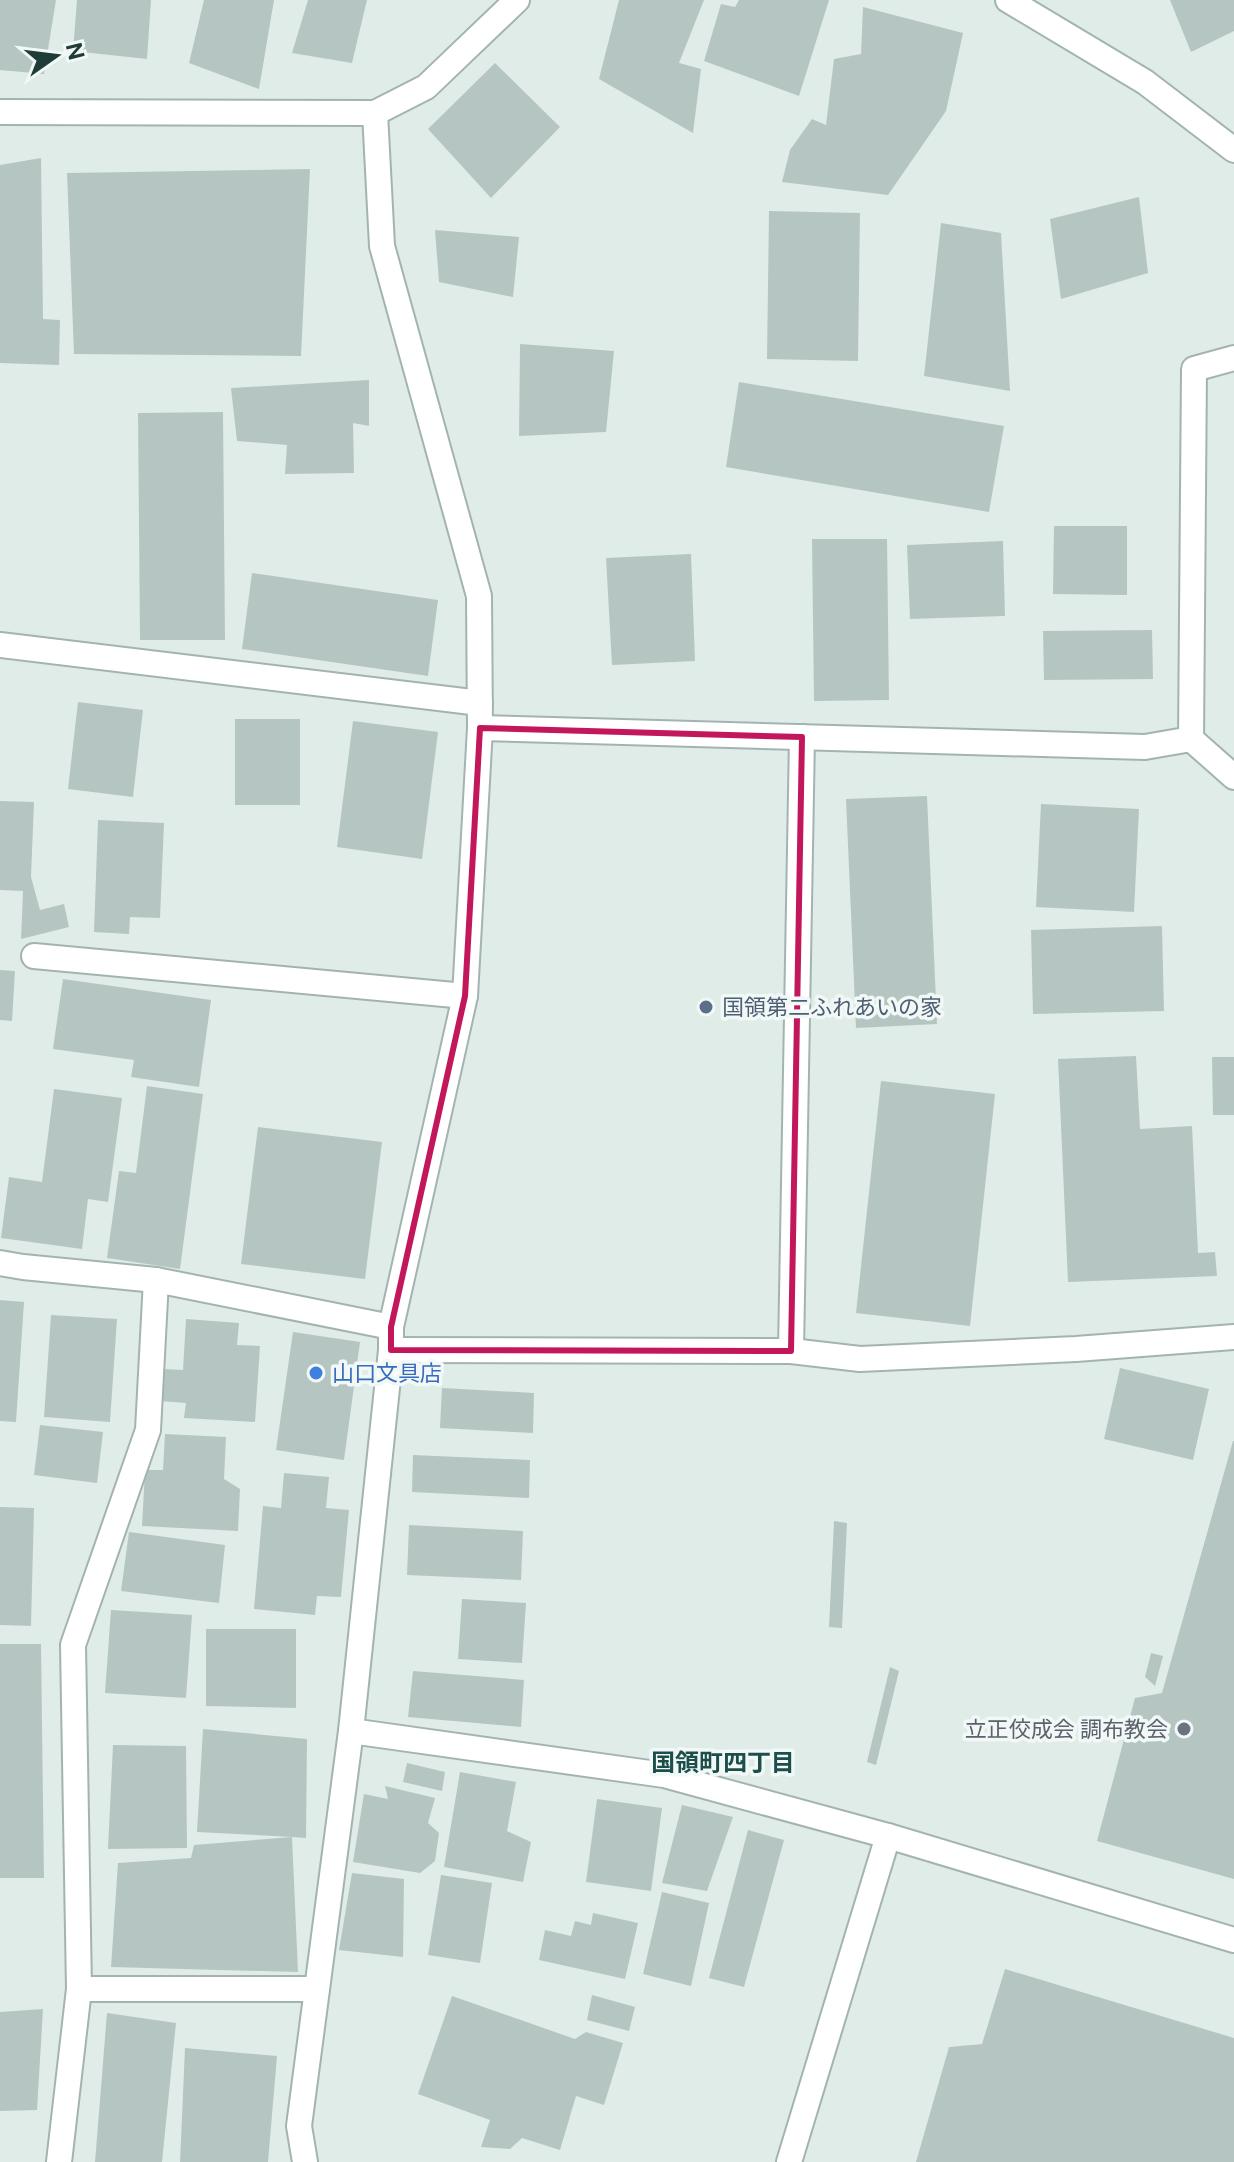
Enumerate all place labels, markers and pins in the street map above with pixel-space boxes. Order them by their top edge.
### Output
place label: 国領第二ふれあいの家 [722,994,942,1020]
marker: 国領第二ふれあいの家 [697,998,715,1016]
place label: 山口文具店 [332,1360,442,1386]
marker: 山口文具店 [307,1364,325,1382]
place label: 立正佼成会 調布教会 [965,1716,1168,1742]
marker: 立正佼成会 調布教会 [1175,1720,1193,1738]

